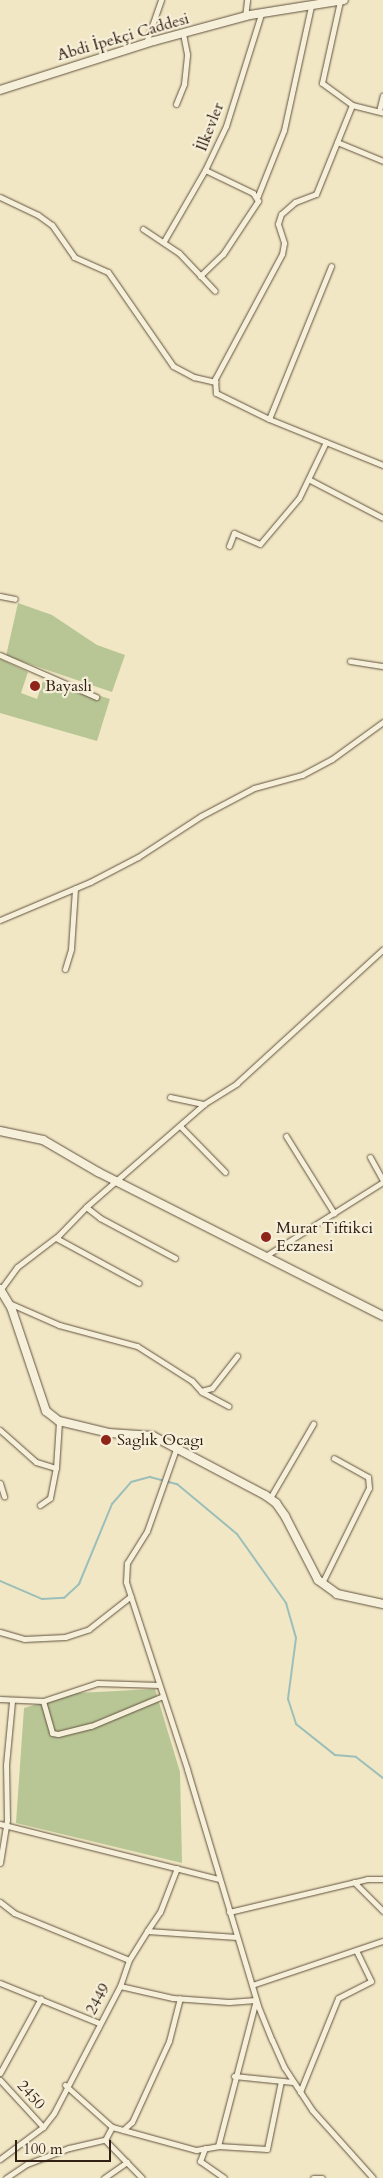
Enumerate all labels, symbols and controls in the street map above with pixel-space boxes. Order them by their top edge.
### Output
street label: Abdi İpekçi Caddesi [55,9,191,65]
street label: İlkevler [192,100,228,154]
place label: Bayaslı [45,676,92,696]
marker: Bayaslı [29,680,41,692]
place label: Murat Tiftikci Eczanesi [276,1218,373,1256]
marker: Murat Tiftikci Eczanesi [260,1231,272,1243]
place label: Saglık Ocagı [117,1430,204,1450]
marker: Saglık Ocagı [99,1433,113,1447]
street label: 2449 [82,1980,114,2018]
street label: 2450 [13,2076,49,2114]
scale bar [18,2130,114,2162]
text: 100 m [23,2139,63,2159]

